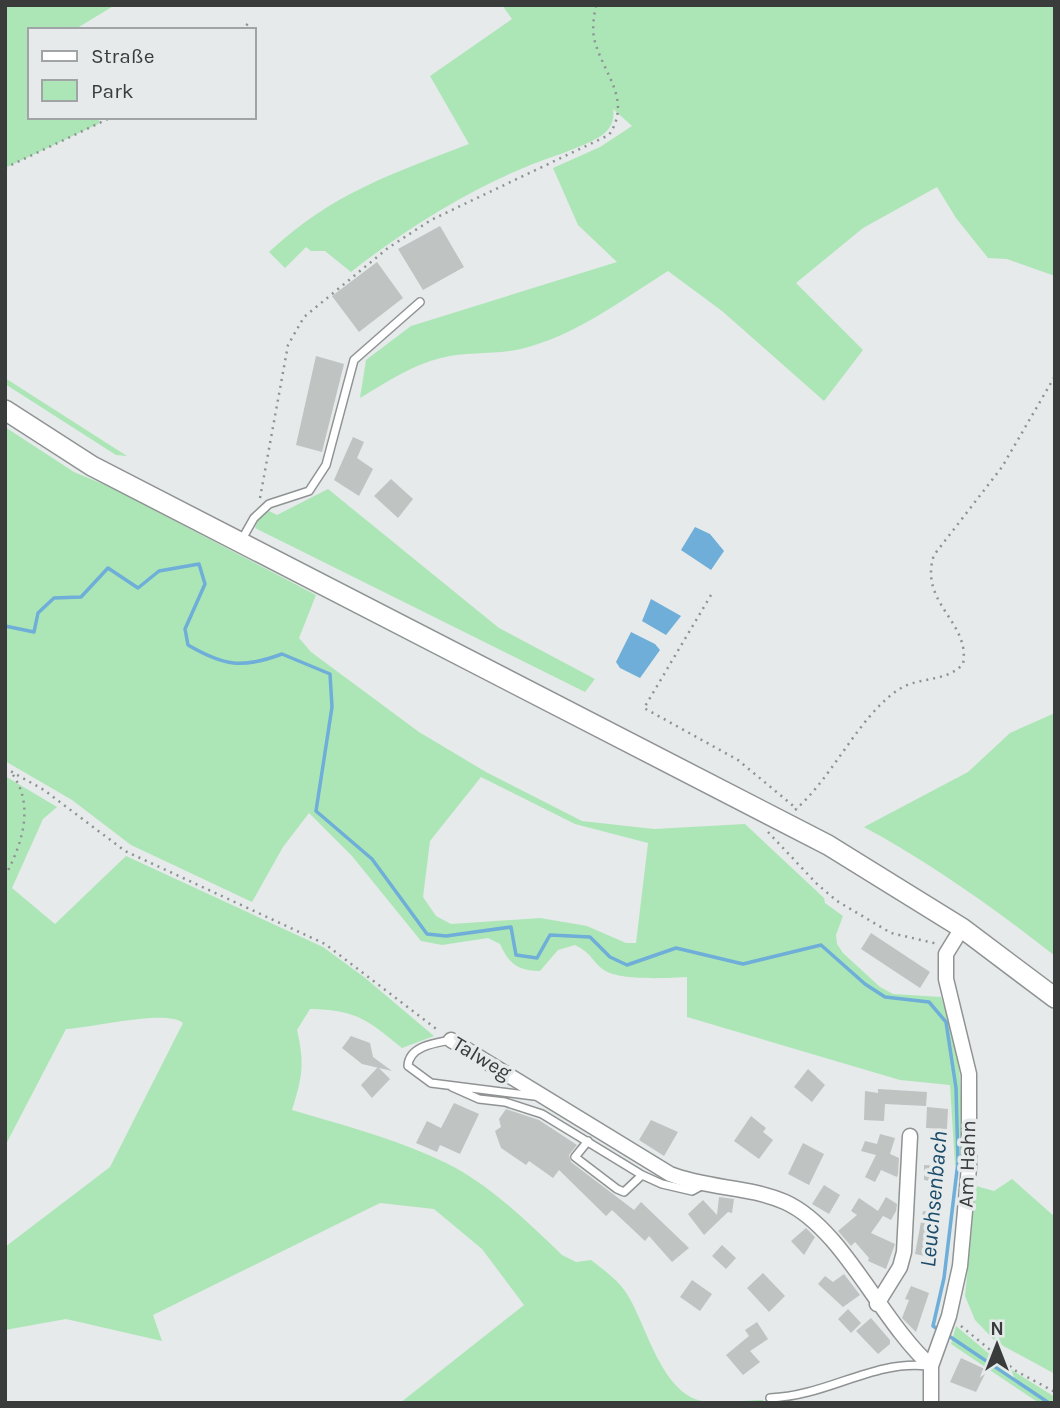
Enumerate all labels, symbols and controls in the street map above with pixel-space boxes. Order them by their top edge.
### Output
legend [28,28,256,119]
text: Straße [91,44,154,68]
text: Park [91,79,134,103]
street label: Talweg [448,1031,516,1085]
street label: Am Hahn [953,1120,981,1208]
water label: Leuchsenbach [914,1130,953,1268]
north arrow [962,1310,1032,1380]
text: N [990,1318,1004,1340]

